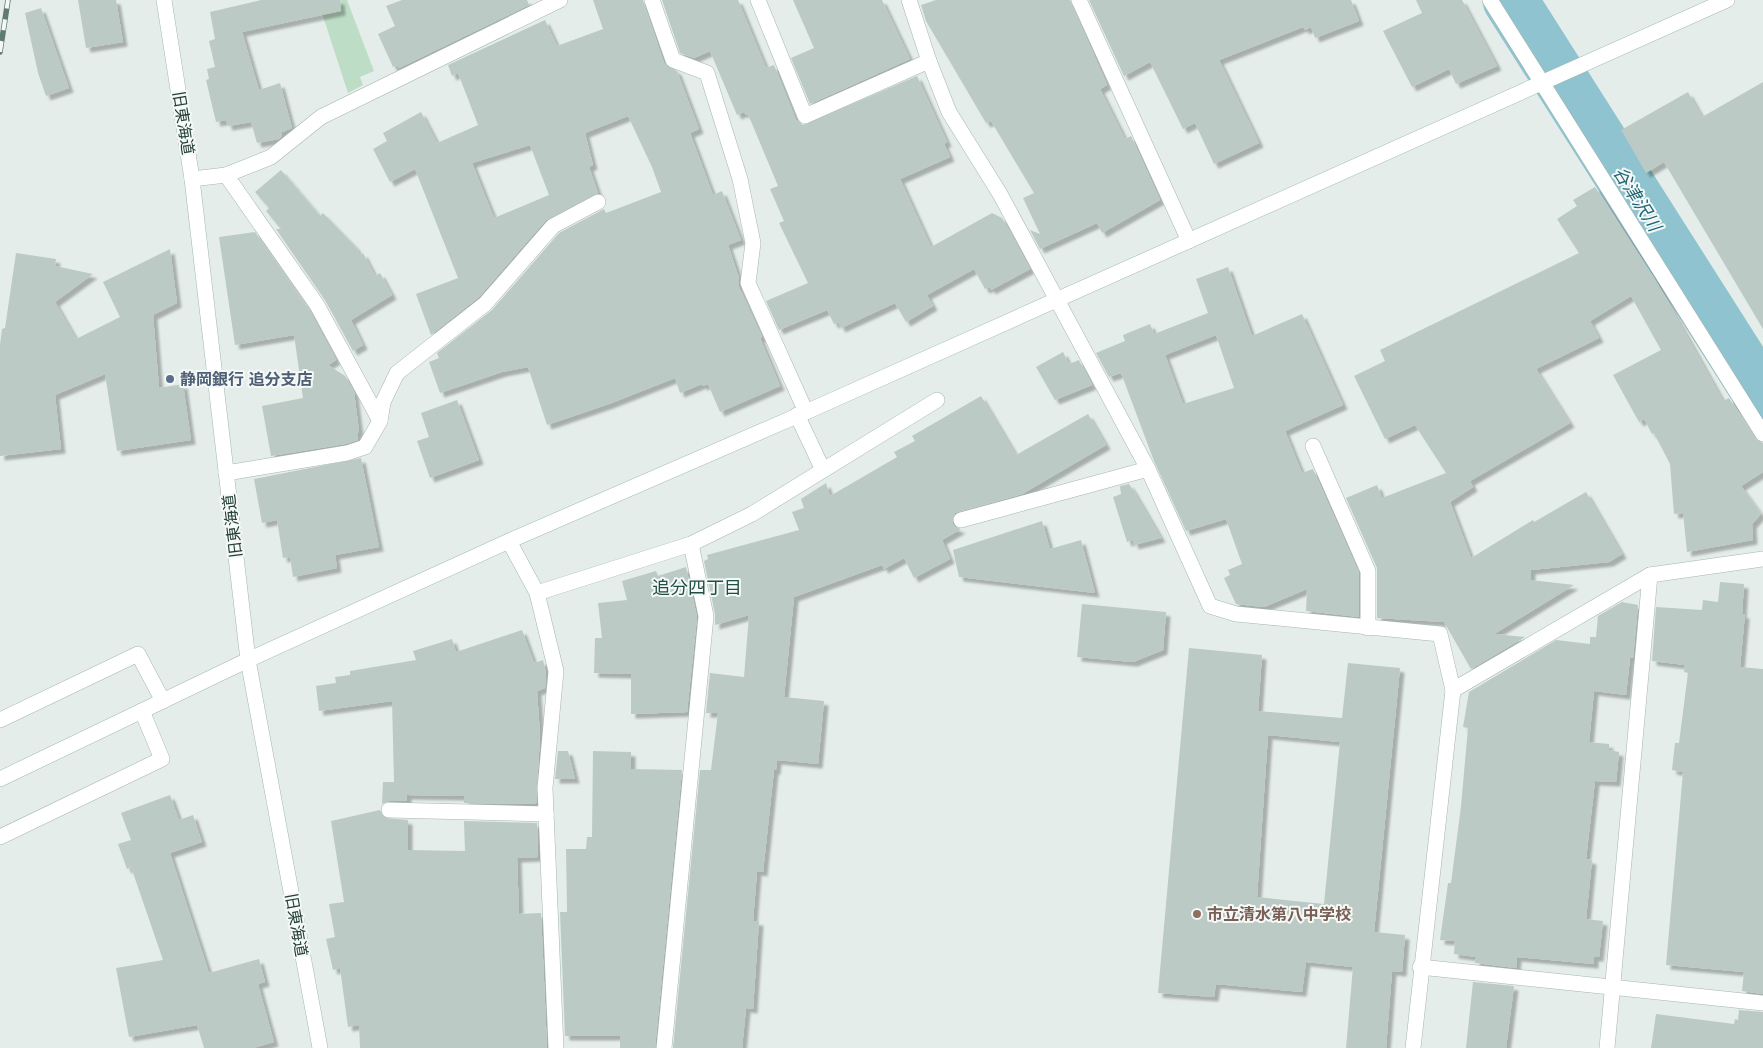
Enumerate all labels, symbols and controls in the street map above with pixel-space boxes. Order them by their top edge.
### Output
street label: 旧東海道 [169,90,198,156]
water label: 谷津沢川 [1609,163,1666,237]
place label: 静岡銀行 追分支店 [180,370,313,389]
marker: 静岡銀行 追分支店 [164,373,176,385]
street label: 旧東海道 [219,493,246,559]
district label: 追分四丁目 [652,577,742,599]
street label: 旧東海道 [282,892,311,958]
place label: 市立清水第八中学校 [1207,905,1351,924]
marker: 市立清水第八中学校 [1191,908,1203,920]

